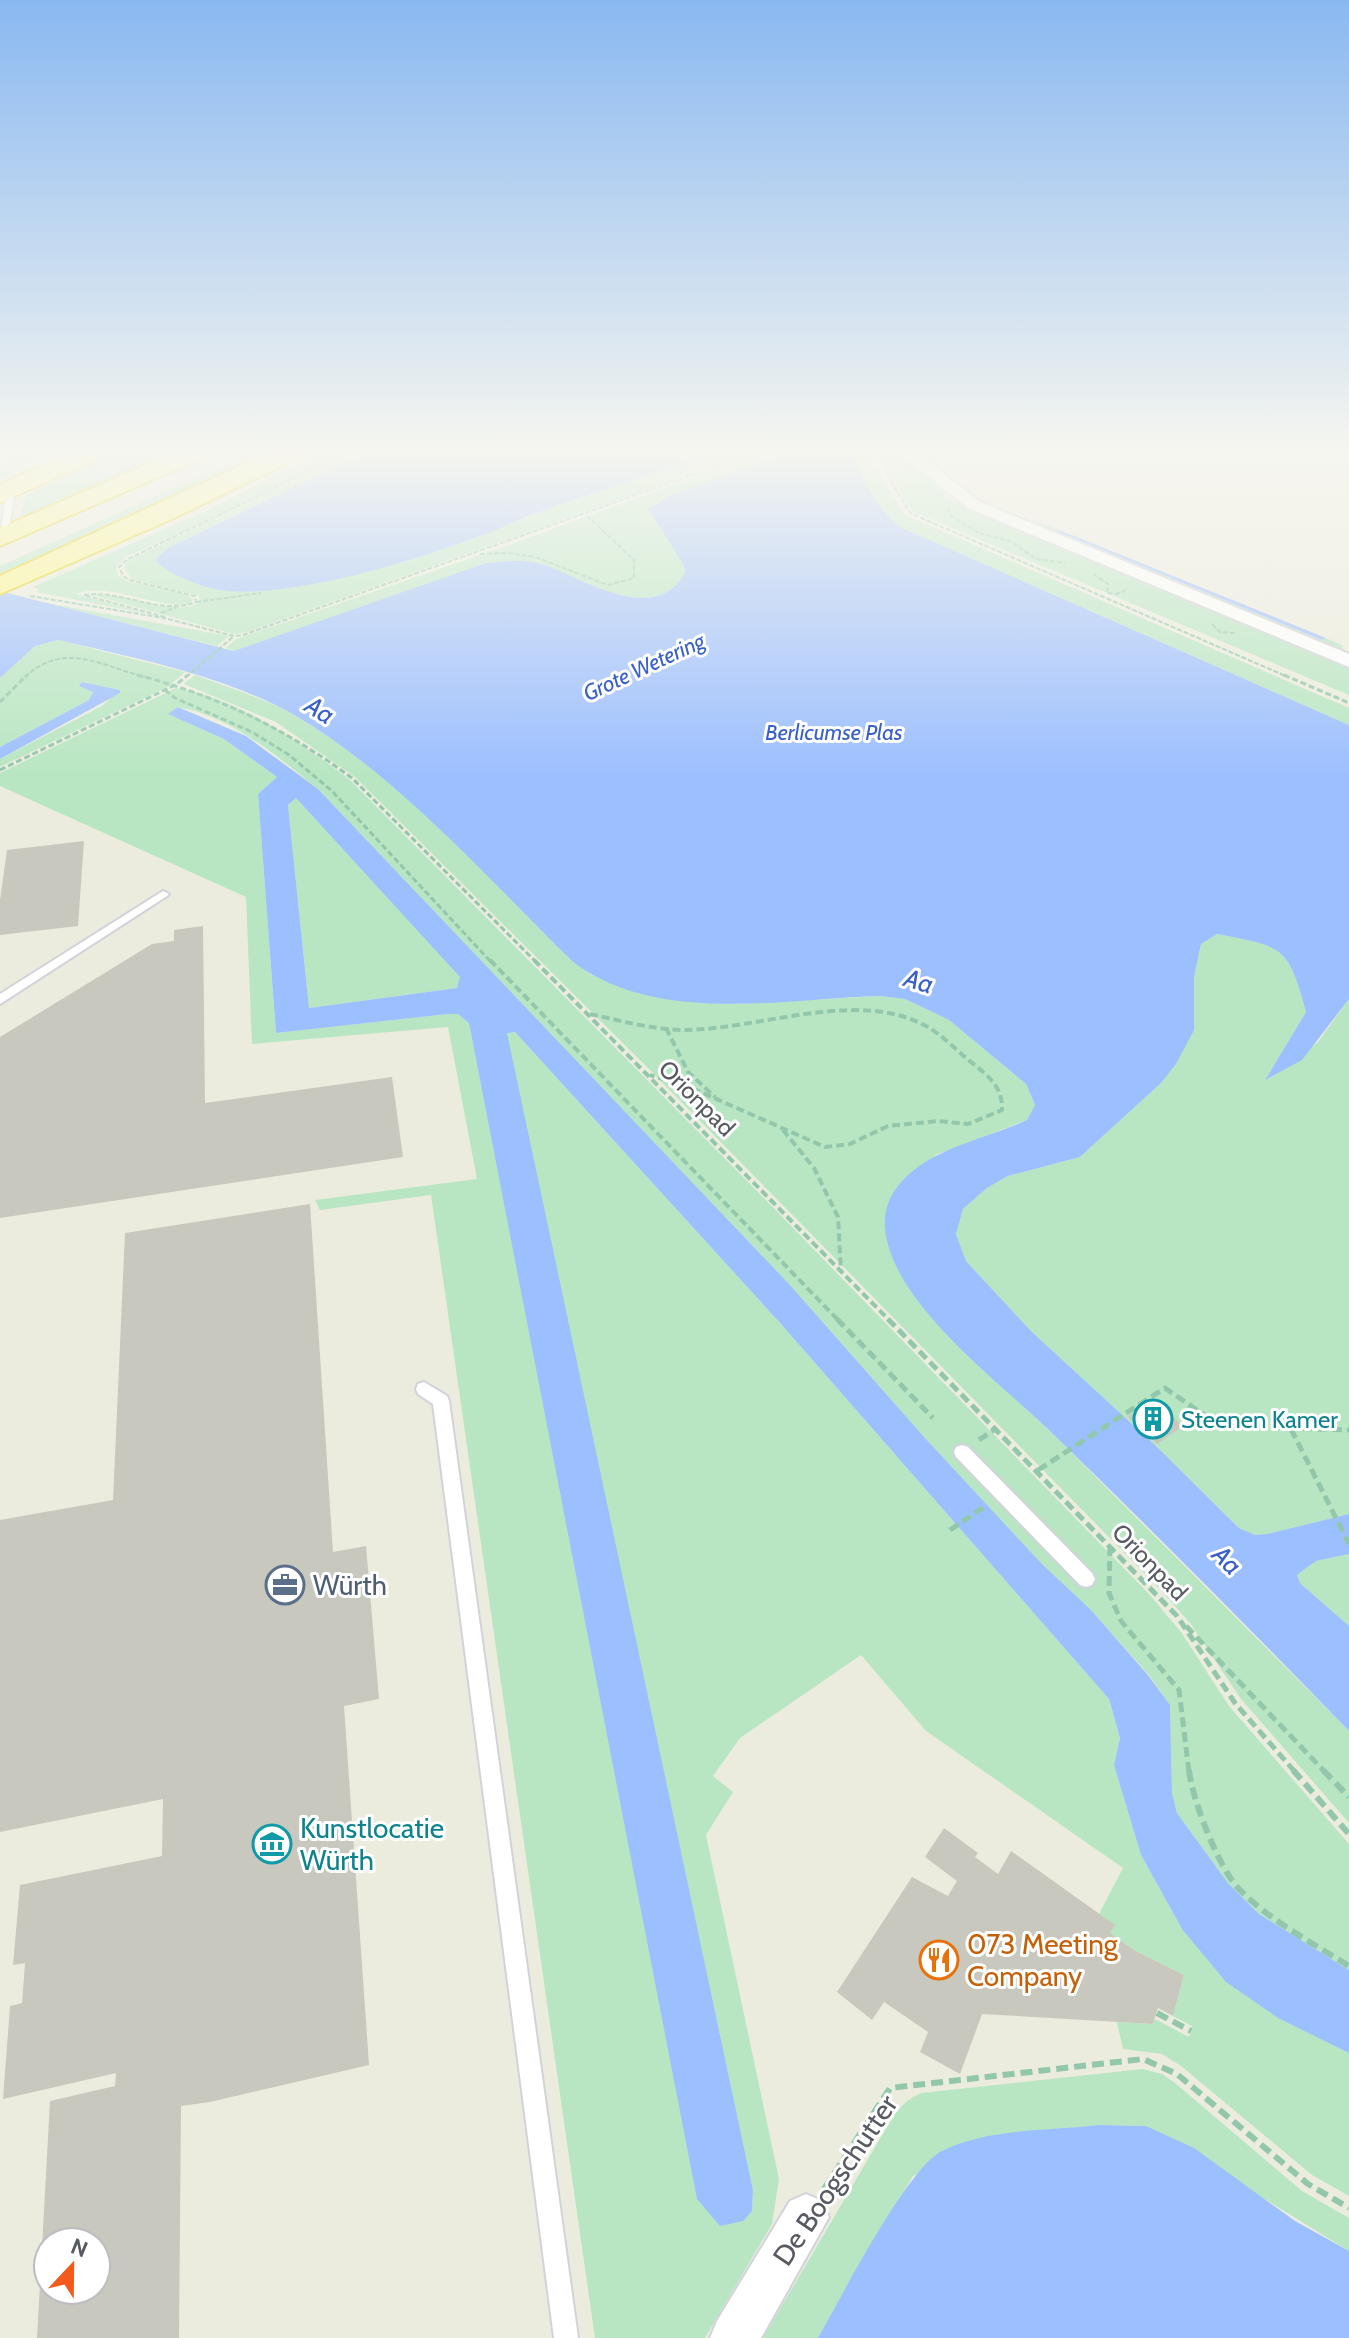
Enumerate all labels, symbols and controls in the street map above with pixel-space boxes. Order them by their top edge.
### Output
water label: Grote Wetering [579,627,710,707]
water label: Aa [298,688,341,731]
water label: Berlicumse Plas [765,719,903,746]
water label: Aa [900,961,937,1001]
street label: Orionpad [653,1054,741,1142]
building icon: Steenen Kamer [1132,1398,1174,1440]
place label: Steenen Kamer [1181,1405,1338,1434]
street label: Orionpad [1106,1517,1194,1607]
water label: Aa [1205,1538,1248,1582]
office icon: Würth [264,1564,306,1606]
place label: Würth [313,1568,387,1602]
place label: Kunstlocatie Würth [300,1811,444,1877]
museum icon: Kunstlocatie Würth [251,1823,293,1865]
place label: 073 Meeting Company [967,1927,1119,1993]
restaurant icon: 073 Meeting Company [918,1939,960,1981]
street label: De Boogschutter [765,2088,905,2272]
north arrow [32,2226,112,2306]
text: N [67,2232,92,2263]

